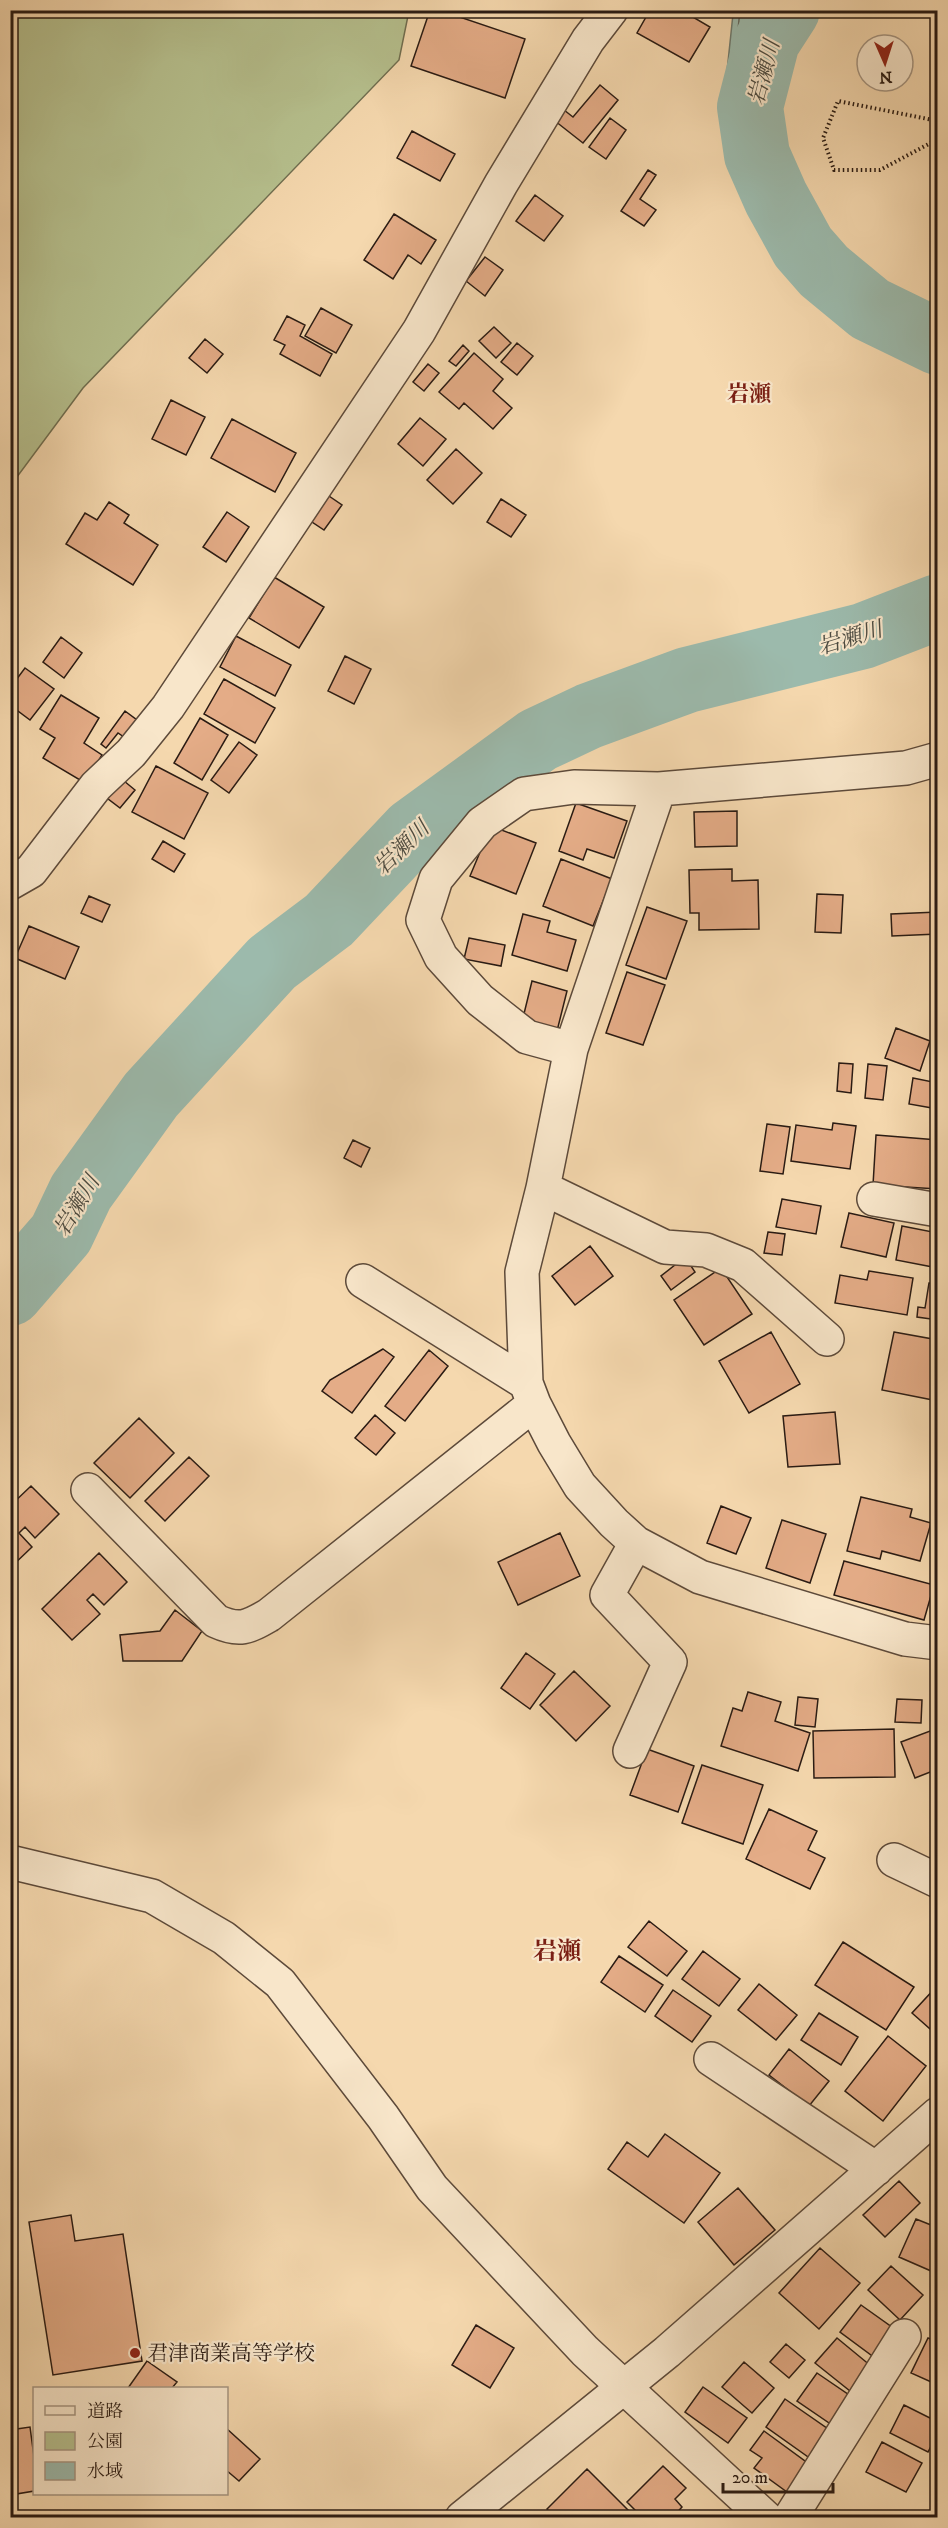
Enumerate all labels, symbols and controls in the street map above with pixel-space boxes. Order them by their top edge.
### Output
north arrow [855,33,915,93]
water label: 岩瀬川 [743,35,787,108]
text: N [879,67,893,87]
district label: 岩瀬 [727,381,771,408]
water label: 岩瀬川 [815,615,888,661]
water label: 岩瀬川 [369,814,437,881]
water label: 岩瀬川 [49,1169,107,1241]
district label: 岩瀬 [533,1937,581,1967]
place label: 君津商業高等学校 [147,2341,315,2367]
marker: 君津商業高等学校 [128,2346,142,2360]
legend [33,2387,228,2495]
text: 道路 [87,2401,123,2423]
text: 公園 [87,2431,123,2453]
scale bar [723,2456,832,2494]
text: 水域 [87,2461,123,2483]
text: 20 m [732,2467,768,2489]

